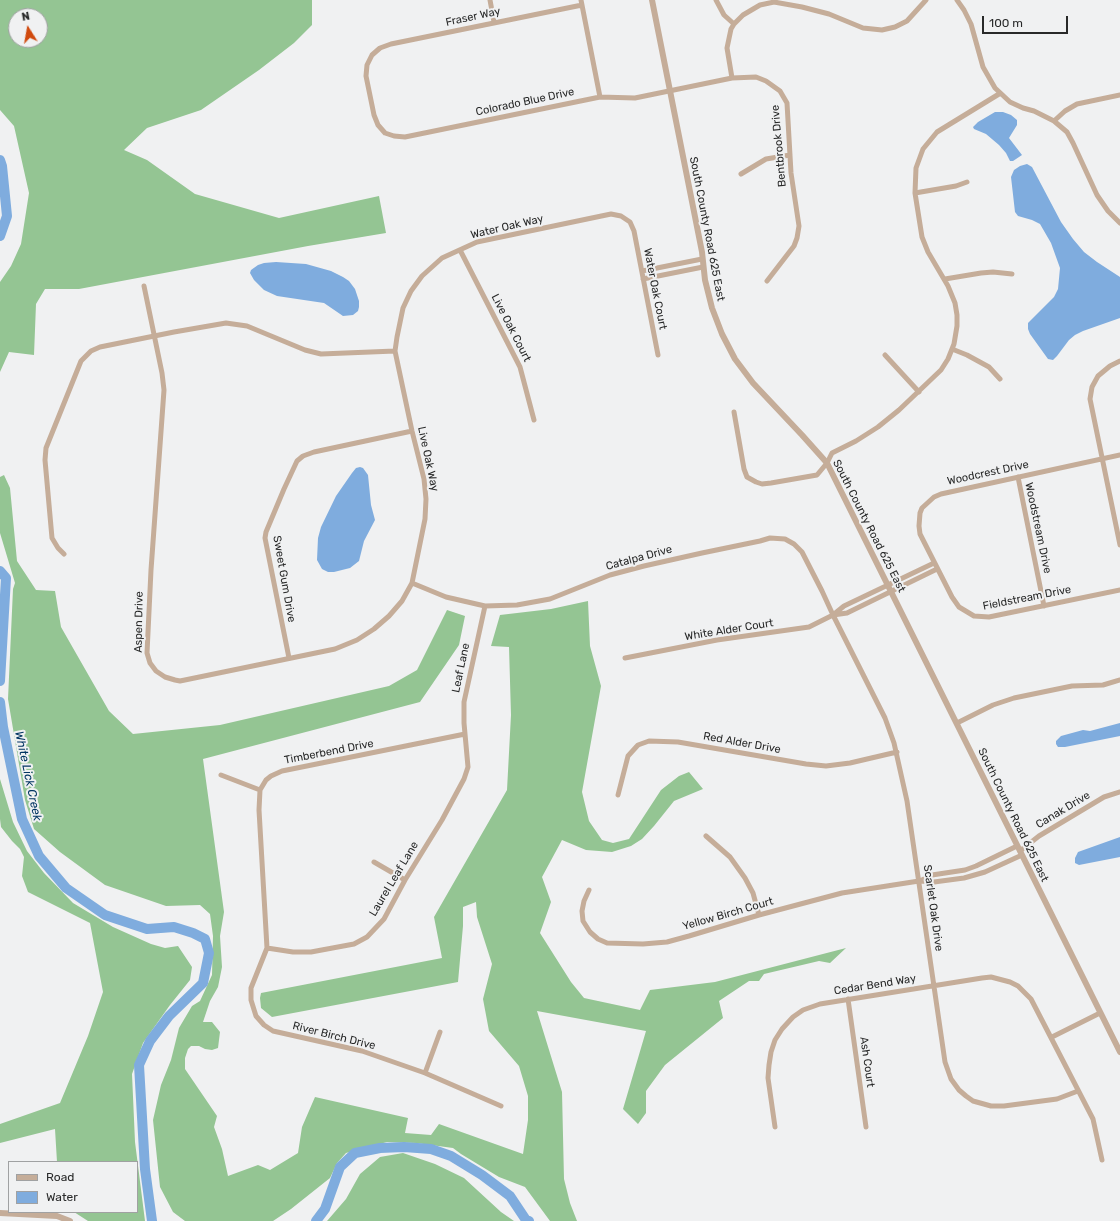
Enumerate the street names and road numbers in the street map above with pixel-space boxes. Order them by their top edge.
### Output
street label: Fraser Way [444,5,502,29]
street label: Colorado Blue Drive [475,85,575,119]
street label: Bentbrook Drive [769,104,789,188]
street label: South County Road 625 East [686,156,728,302]
street label: Water Oak Way [469,212,545,242]
street label: Water Oak Court [641,247,669,331]
street label: Live Oak Court [488,292,534,364]
street label: Live Oak Way [415,425,441,493]
street label: South County Road 625 East [830,457,908,595]
street label: Woodcrest Drive [946,458,1030,488]
street label: Woodstream Drive [1022,481,1054,575]
street label: Sweet Gum Drive [270,535,298,623]
street label: Catalpa Drive [604,543,674,573]
street label: Fieldstream Drive [982,583,1072,613]
street label: Aspen Drive [132,591,146,653]
street label: White Alder Court [684,616,774,644]
street label: Leaf Lane [449,642,473,694]
street label: Red Alder Drive [702,730,782,756]
street label: Timberbend Drive [283,737,375,767]
street label: South County Road 625 East [975,746,1051,884]
street label: Canak Drive [1033,789,1093,831]
street label: Laurel Leaf Lane [367,839,421,919]
street label: Scarlet Oak Drive [920,864,946,952]
street label: Yellow Birch Court [681,895,775,933]
street label: Cedar Bend Way [833,972,917,998]
street label: River Birch Drive [291,1019,377,1053]
street label: Ash Court [857,1036,877,1088]

